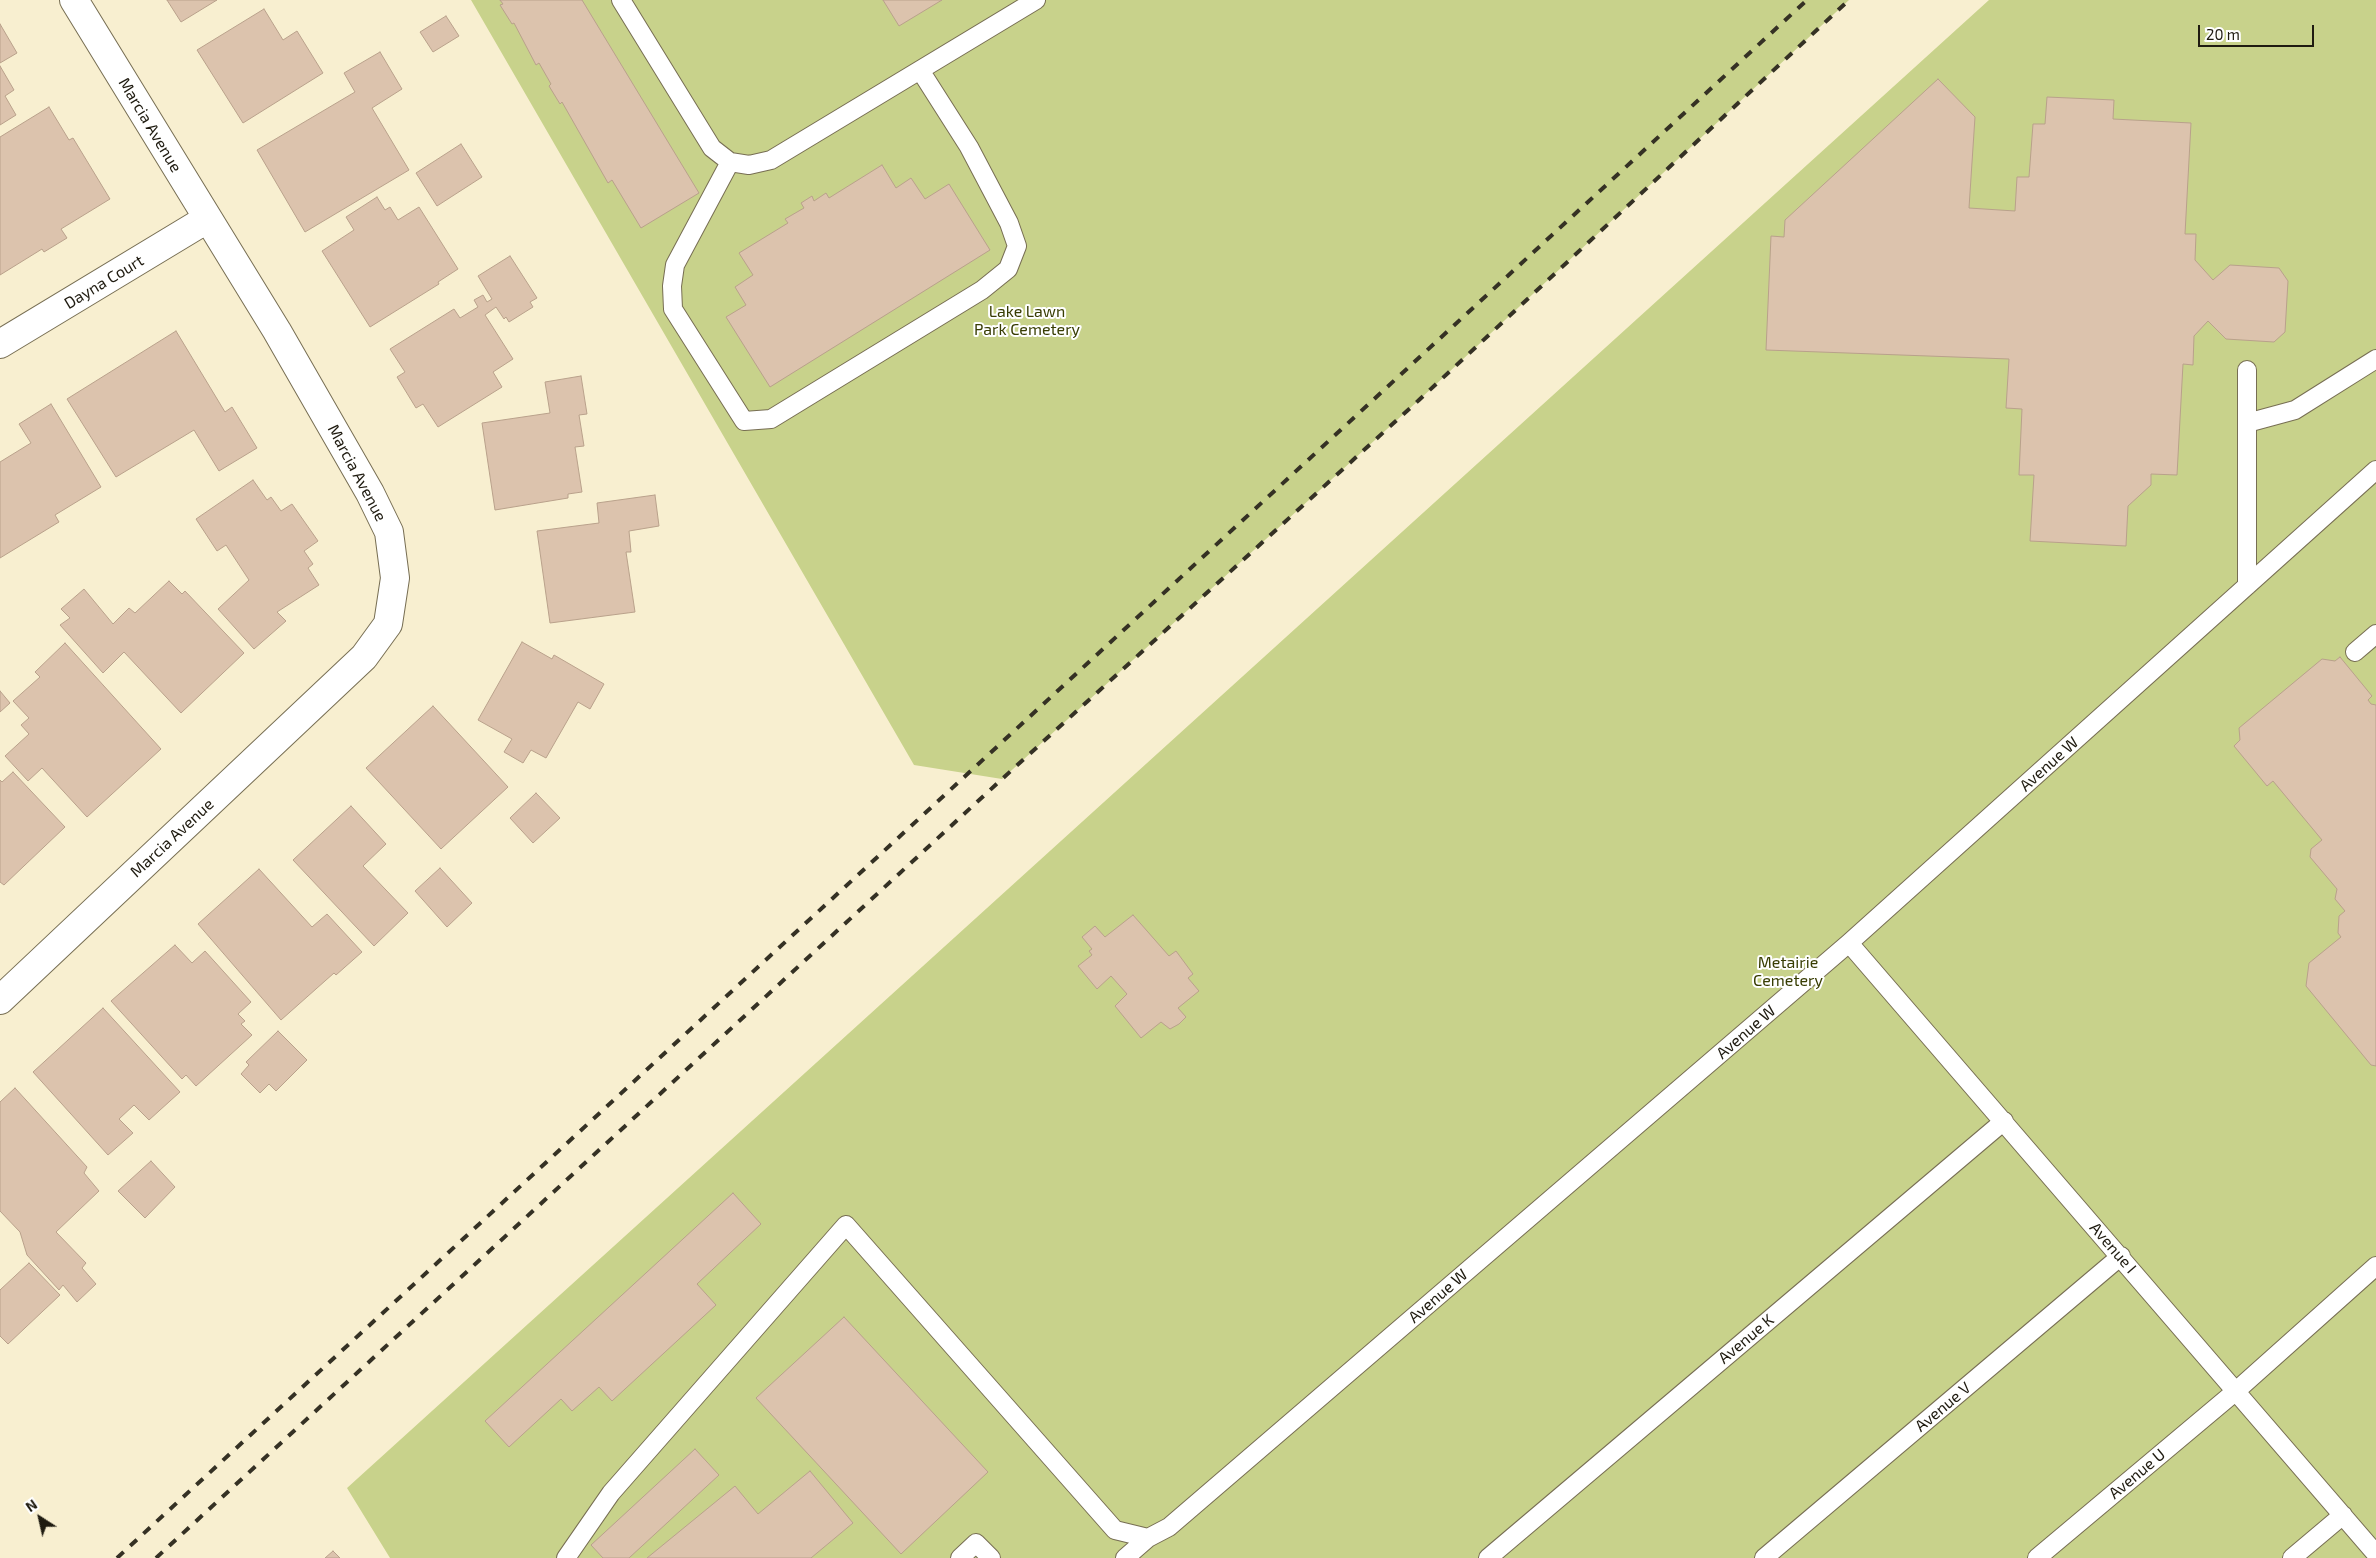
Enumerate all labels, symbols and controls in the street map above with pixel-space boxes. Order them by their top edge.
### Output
scale bar [2201,15,2317,47]
text: 20 m [2206,25,2240,43]
street label: Marcia Avenue [114,74,186,176]
street label: Dayna Court [61,251,147,313]
park label: Lake Lawn Park Cemetery [974,302,1080,340]
street label: Marcia Avenue [323,421,391,525]
street label: Avenue W [2016,733,2082,795]
street label: Marcia Avenue [126,795,218,881]
park label: Metairie Cemetery [1753,953,1823,991]
street label: Avenue W [1712,1001,1780,1063]
street label: Avenue I [2086,1219,2140,1277]
street label: Avenue W [1404,1265,1472,1327]
street label: Avenue K [1714,1310,1778,1368]
street label: Avenue V [1911,1378,1975,1436]
street label: Avenue U [2105,1445,2169,1503]
north arrow [15,1493,65,1543]
text: N [22,1495,40,1515]

